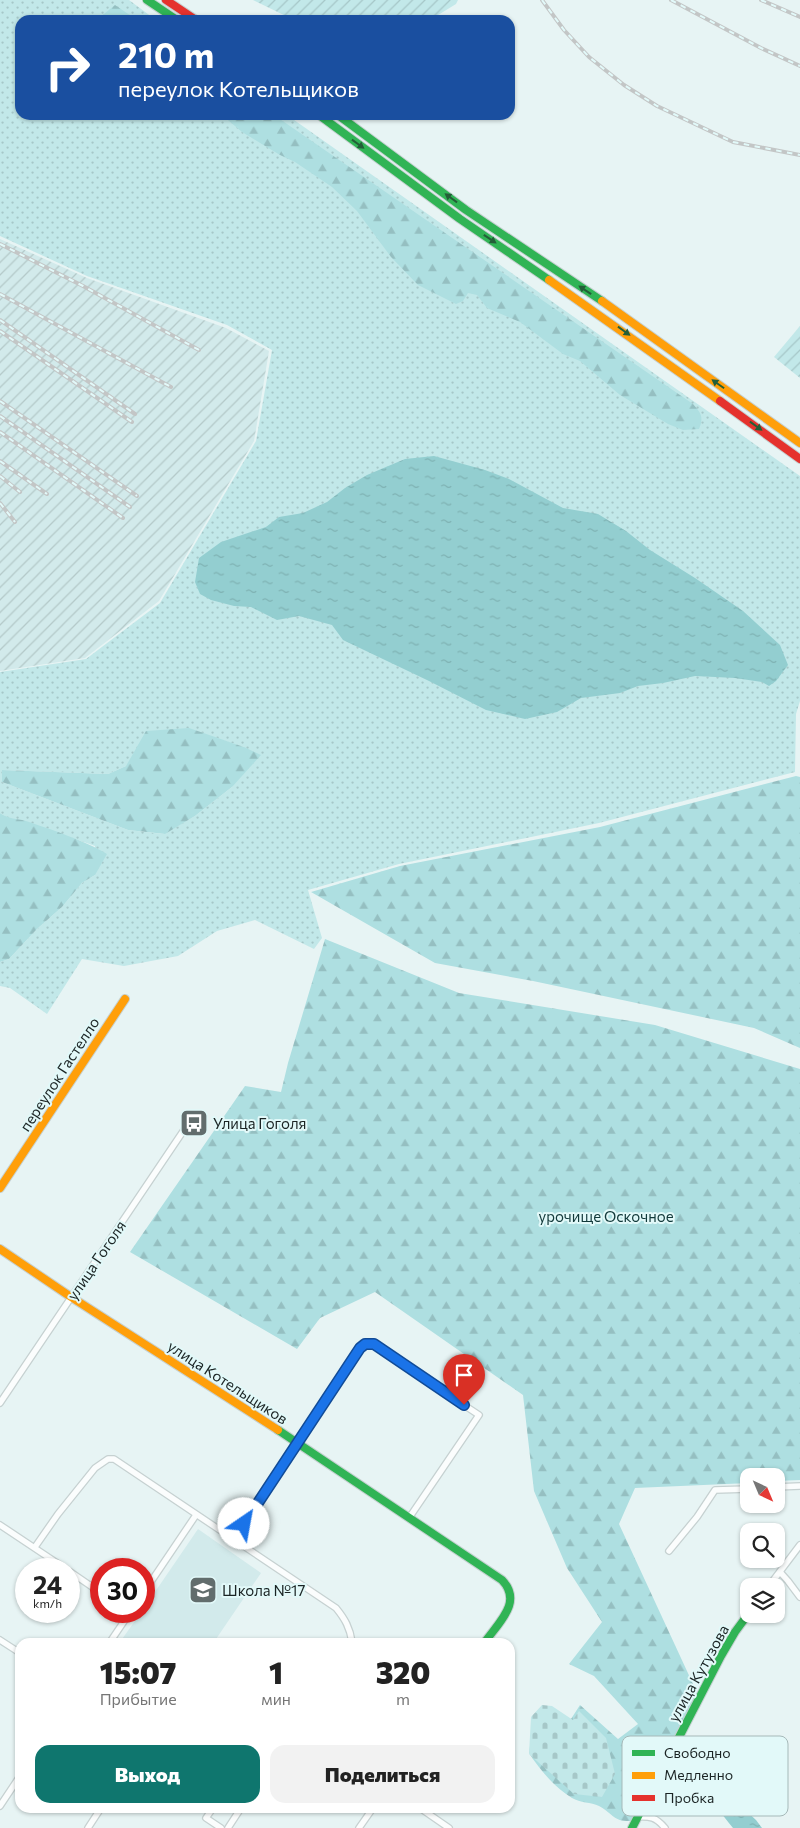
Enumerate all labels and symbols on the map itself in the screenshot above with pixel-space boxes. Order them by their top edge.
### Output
one-way arrow [351,139,365,149]
one-way arrow [444,193,458,203]
one-way arrow [483,234,497,244]
one-way arrow [579,285,592,295]
one-way arrow [617,326,631,336]
one-way arrow [711,379,725,389]
one-way arrow [749,421,763,431]
street label: переулок Гастелло [15,1014,103,1134]
bus stop icon: Улица Гоголя [179,1108,209,1138]
place label: Улица Гоголя [213,1114,306,1132]
park label: урочище Оскочное [538,1207,674,1225]
street label: улица Гоголя [63,1217,129,1303]
street label: улица Котельщиков [165,1336,291,1428]
pin [443,1354,485,1405]
north arrow [740,1468,785,1512]
position arrow [217,1497,269,1549]
speed limit sign: 30 [90,1558,155,1623]
school or university icon: Школа №17 [188,1575,218,1605]
place label: Школа №17 [222,1581,306,1599]
street label: улица Кутузова [664,1621,732,1725]
legend [622,1736,788,1816]
text: Свободно [664,1744,731,1761]
text: Медленно [664,1766,733,1783]
text: Пробка [664,1789,714,1806]

